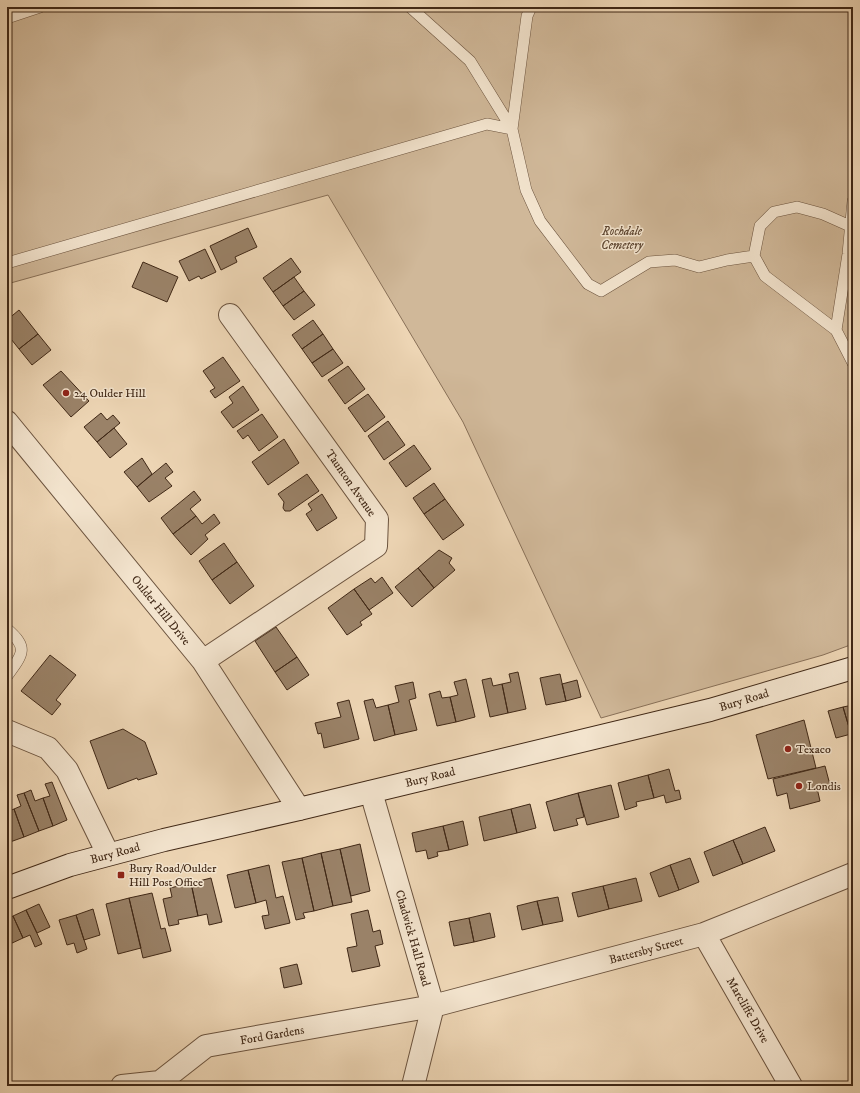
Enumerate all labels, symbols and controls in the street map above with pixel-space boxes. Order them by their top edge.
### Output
park label: Rochdale Cemetery [601,224,644,253]
place label: 24 Oulder Hill [74,386,146,401]
marker: 24 Oulder Hill [61,388,71,398]
street label: Taunton Avenue [322,447,379,520]
street label: Oulder Hill Drive [128,572,193,648]
street label: Bury Road [718,686,771,715]
place label: Texaco [796,742,831,757]
marker: Texaco [783,744,793,754]
street label: Bury Road [404,764,457,791]
place label: Londis [807,779,841,794]
marker: Londis [794,781,804,791]
street label: Bury Road [89,840,142,867]
place label: Bury Road/Oulder Hill Post Office [129,861,217,890]
marker: Bury Road/Oulder Hill Post Office [116,870,126,880]
street label: Chadwick Hall Road [392,888,433,988]
street label: Battersby Street [607,933,685,968]
street label: Marcliffe Drive [723,975,772,1046]
street label: Ford Gardens [239,1022,305,1049]

